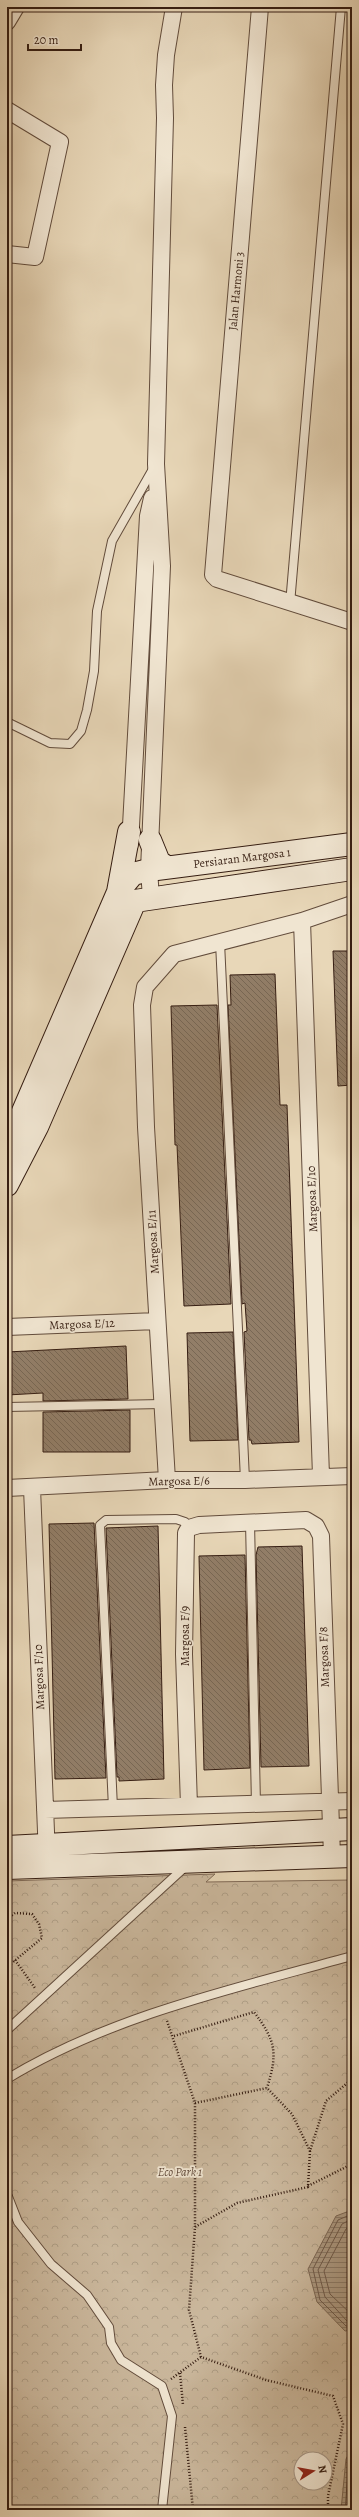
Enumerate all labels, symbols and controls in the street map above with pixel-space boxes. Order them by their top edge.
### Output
scale bar [28,26,81,52]
text: 20 m [34,32,58,48]
street label: Jalan Harmoni 3 [225,251,247,331]
street label: Persiaran Margosa 1 [192,844,292,872]
street label: Margosa E/10 [303,1165,321,1233]
street label: Margosa E/11 [143,1209,163,1275]
street label: Margosa E/12 [49,1315,115,1333]
street label: Margosa E/6 [148,1472,210,1490]
street label: Margosa F/9 [177,1606,193,1666]
street label: Margosa F/8 [315,1626,333,1688]
street label: Margosa F/10 [30,1644,48,1710]
park label: Eco Park 1 [158,2164,202,2180]
north arrow [293,2451,333,2491]
text: N [314,2464,330,2475]

